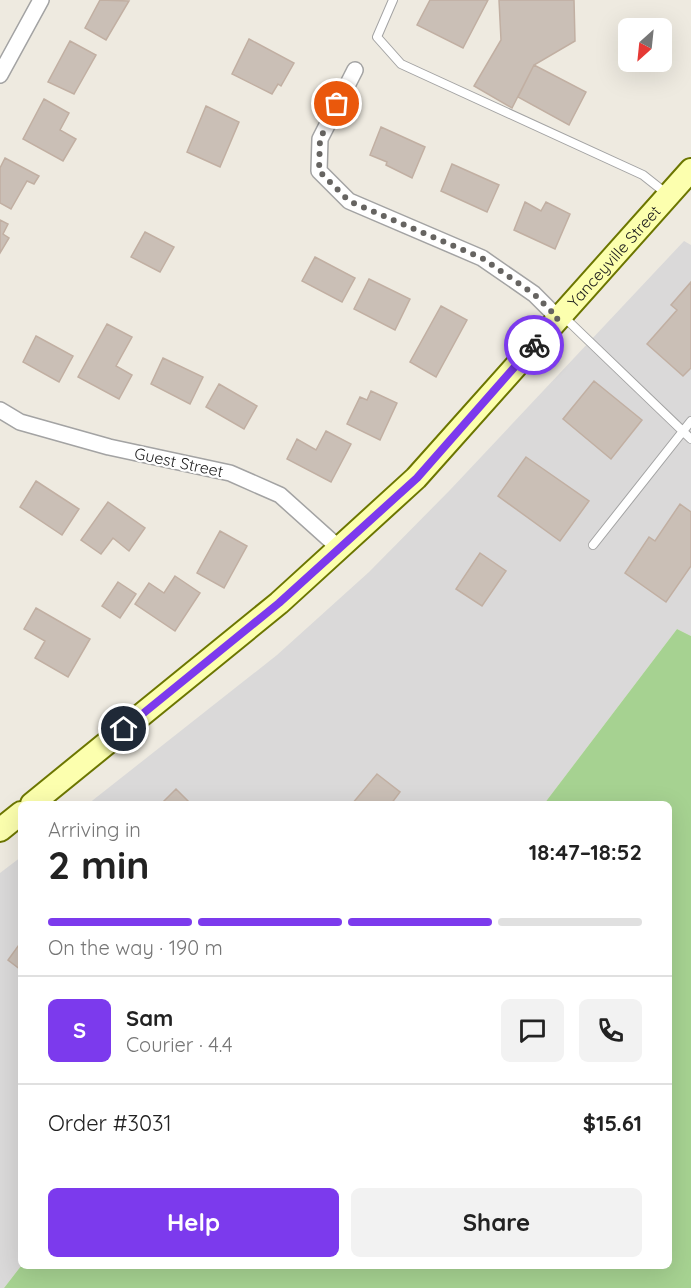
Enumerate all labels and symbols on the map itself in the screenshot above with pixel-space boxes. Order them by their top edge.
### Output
north arrow [618,18,672,72]
pin [311,78,362,129]
street label: Yanceyville Street [563,201,665,312]
courier [504,315,564,375]
street label: Guest Street [133,443,225,481]
pin [98,703,149,754]

